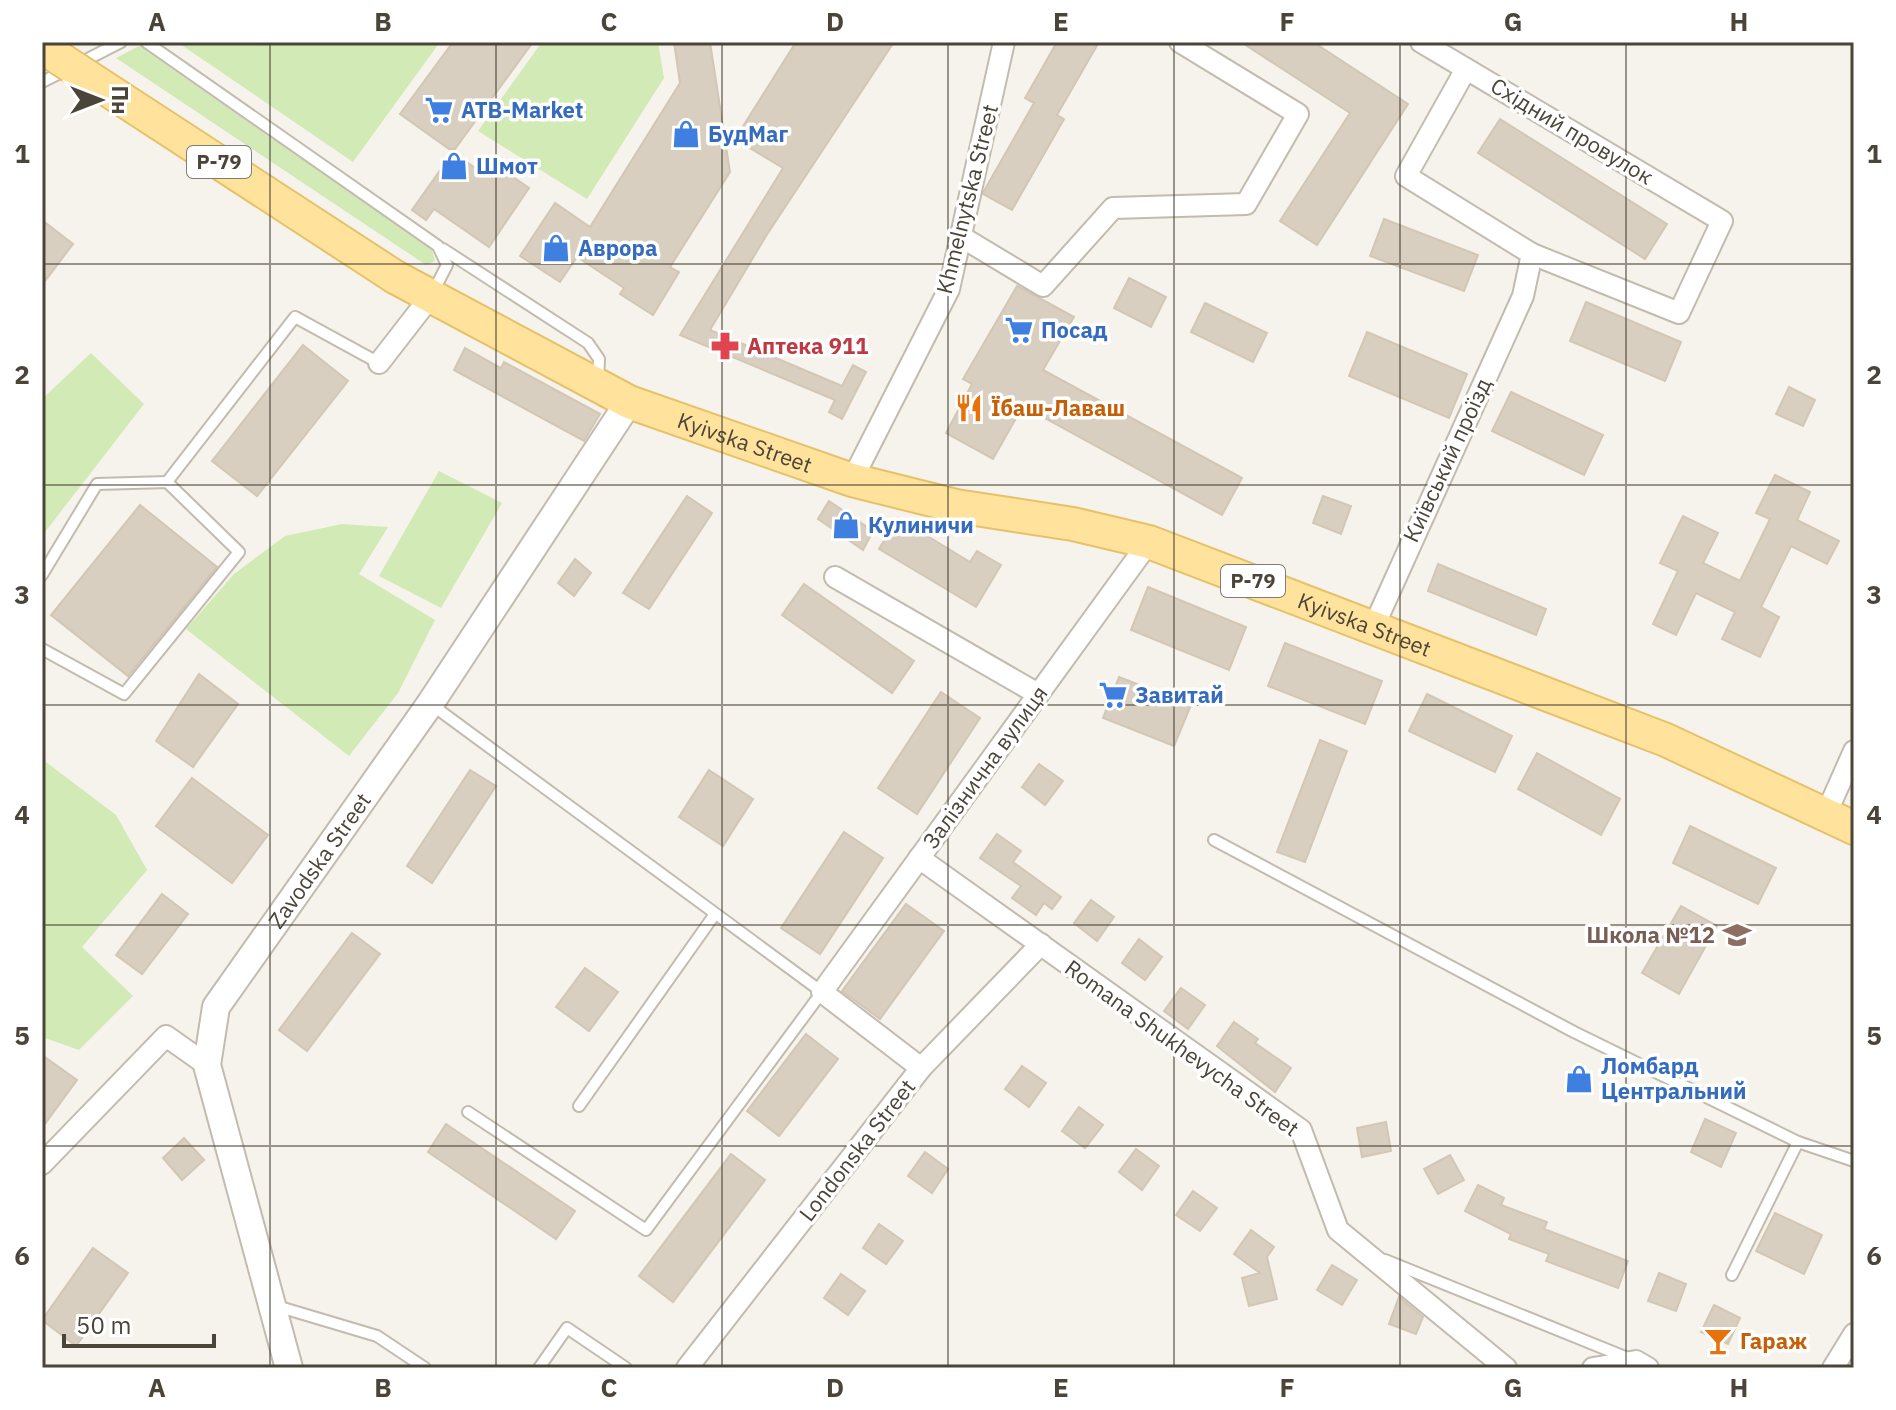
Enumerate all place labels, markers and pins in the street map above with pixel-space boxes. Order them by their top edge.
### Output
supermarket icon: ATB-Market [424,95,454,125]
place label: ATB-Market [461,95,583,124]
shop icon: БудМаг [671,119,701,149]
place label: БудМаг [708,119,788,148]
shop icon: Шмот [439,151,469,181]
place label: Шмот [476,151,538,180]
shop icon: Аврора [541,233,571,263]
place label: Аврора [578,233,657,262]
supermarket icon: Посад [1004,315,1034,345]
place label: Посад [1041,315,1108,344]
pharmacy icon: Аптека 911 [710,331,740,361]
place label: Аптека 911 [747,331,868,360]
restaurant icon: Їбаш-Лаваш [954,393,984,423]
place label: Їбаш-Лаваш [991,393,1125,422]
shop icon: Кулиничи [831,510,861,540]
place label: Кулиничи [868,510,974,539]
supermarket icon: Завитай [1098,680,1128,710]
place label: Завитай [1135,680,1224,709]
place label: Школа №12 [1586,920,1715,949]
school or university icon: Школа №12 [1722,920,1752,950]
place label: Ломбард Центральний [1601,1051,1747,1105]
shop icon: Ломбард Центральний [1564,1064,1594,1094]
bar icon: Гараж [1703,1326,1733,1356]
place label: Гараж [1740,1326,1807,1355]

